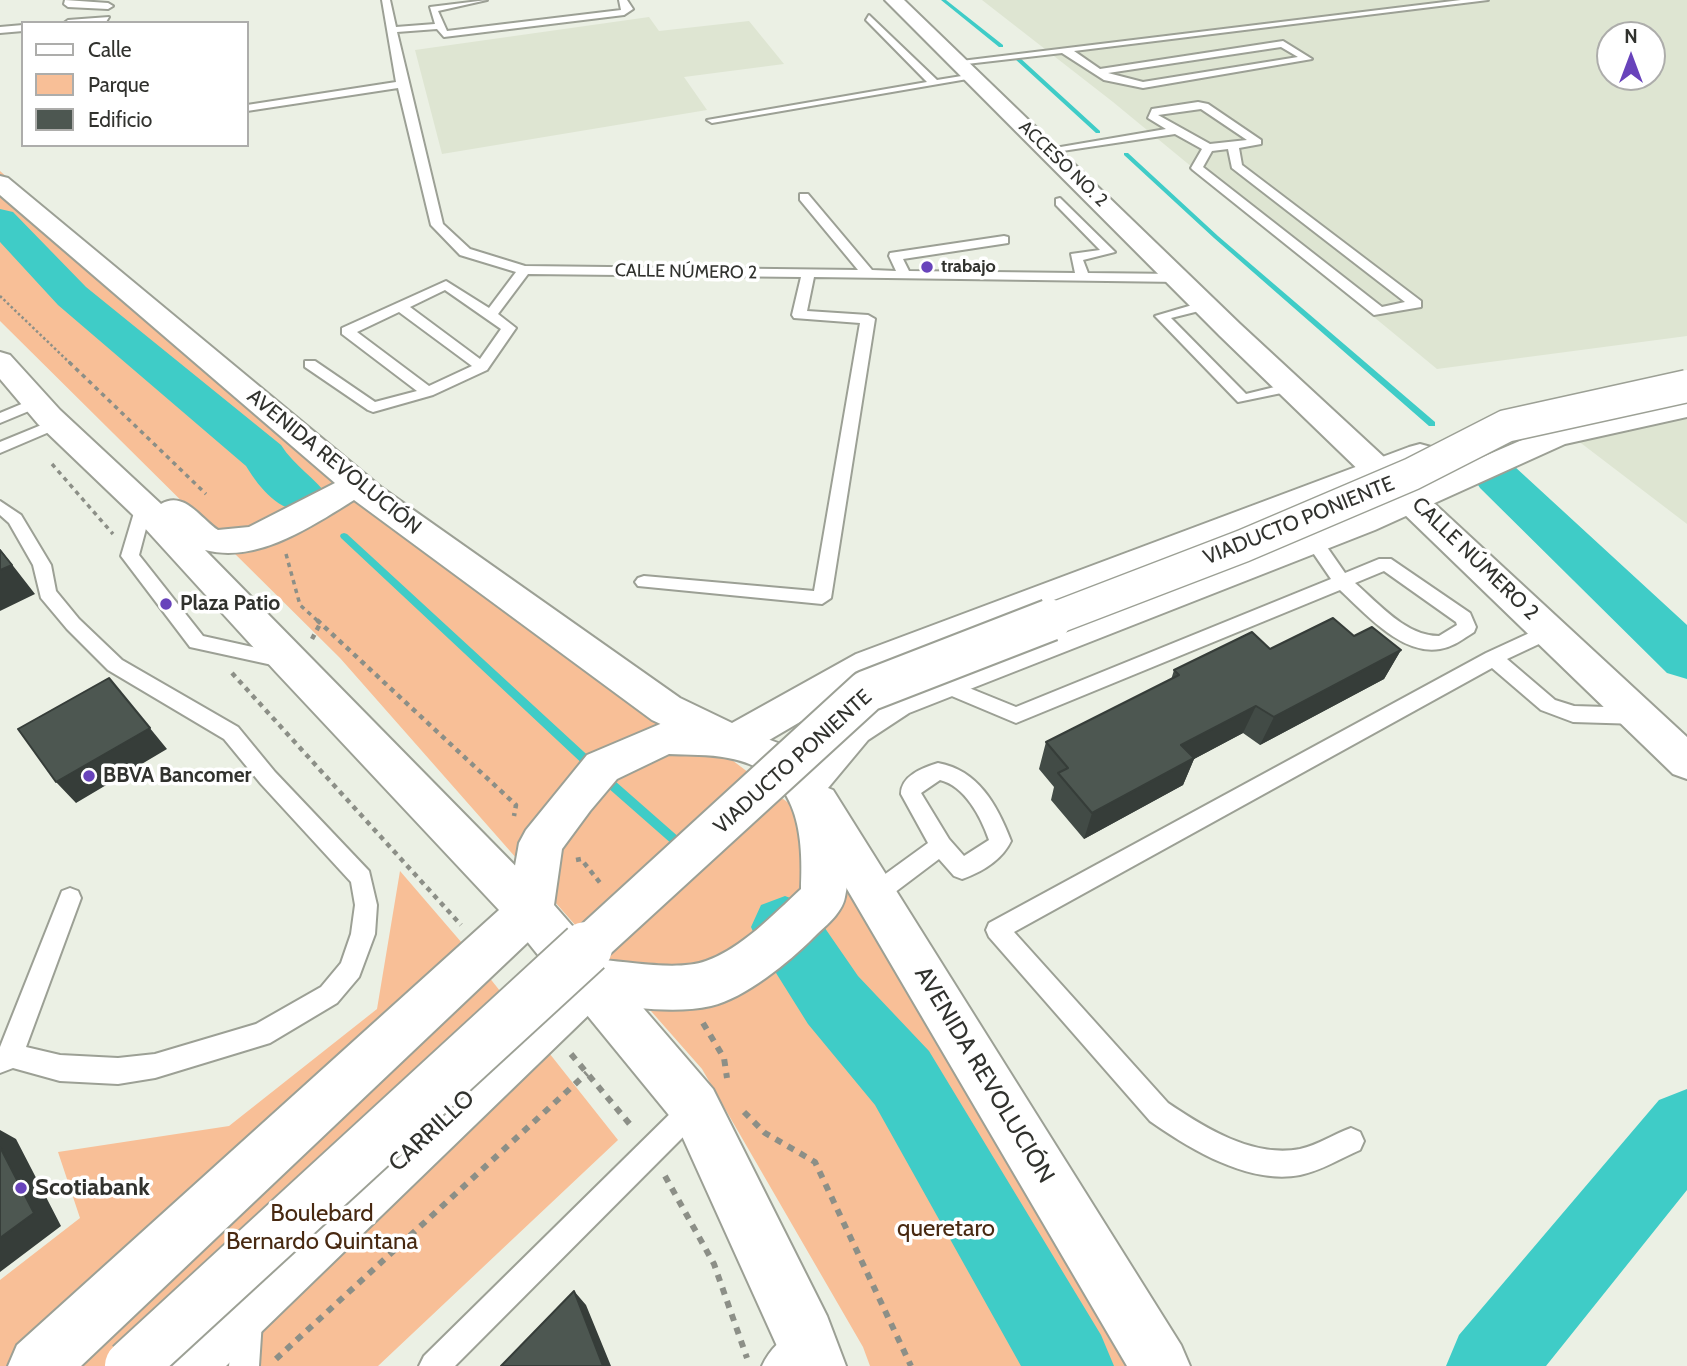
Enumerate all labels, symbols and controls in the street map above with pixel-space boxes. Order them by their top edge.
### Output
legend [21,21,248,147]
north arrow [1596,21,1666,91]
text: N [1624,25,1638,48]
text: Calle [88,37,132,62]
text: Parque [88,72,150,97]
text: Edificio [88,107,152,132]
street label: ACCESO NO. 2 [1014,116,1112,212]
place label: trabajo [941,256,996,278]
marker: trabajo [919,259,935,275]
street label: CALLE NÚMERO 2 [615,260,757,284]
street label: AVENIDA REVOLUCIÓN [242,384,426,540]
street label: VIADUCTO PONIENTE [1200,471,1398,571]
street label: CALLE NÚMERO 2 [1406,492,1544,626]
place label: Plaza Patio [180,591,280,617]
marker: Plaza Patio [158,596,174,612]
street label: VIADUCTO PONIENTE [709,684,877,840]
place label: BBVA Bancomer [103,763,252,789]
marker: BBVA Bancomer [81,768,97,784]
street label: AVENIDA REVOLUCIÓN [908,961,1060,1189]
street label: CARRILLO [383,1084,481,1178]
place label: Scotiabank [35,1174,150,1202]
marker: Scotiabank [13,1180,29,1196]
park label: Boulebard Bernardo Quintana [226,1200,418,1256]
park label: queretaro [897,1215,995,1243]

